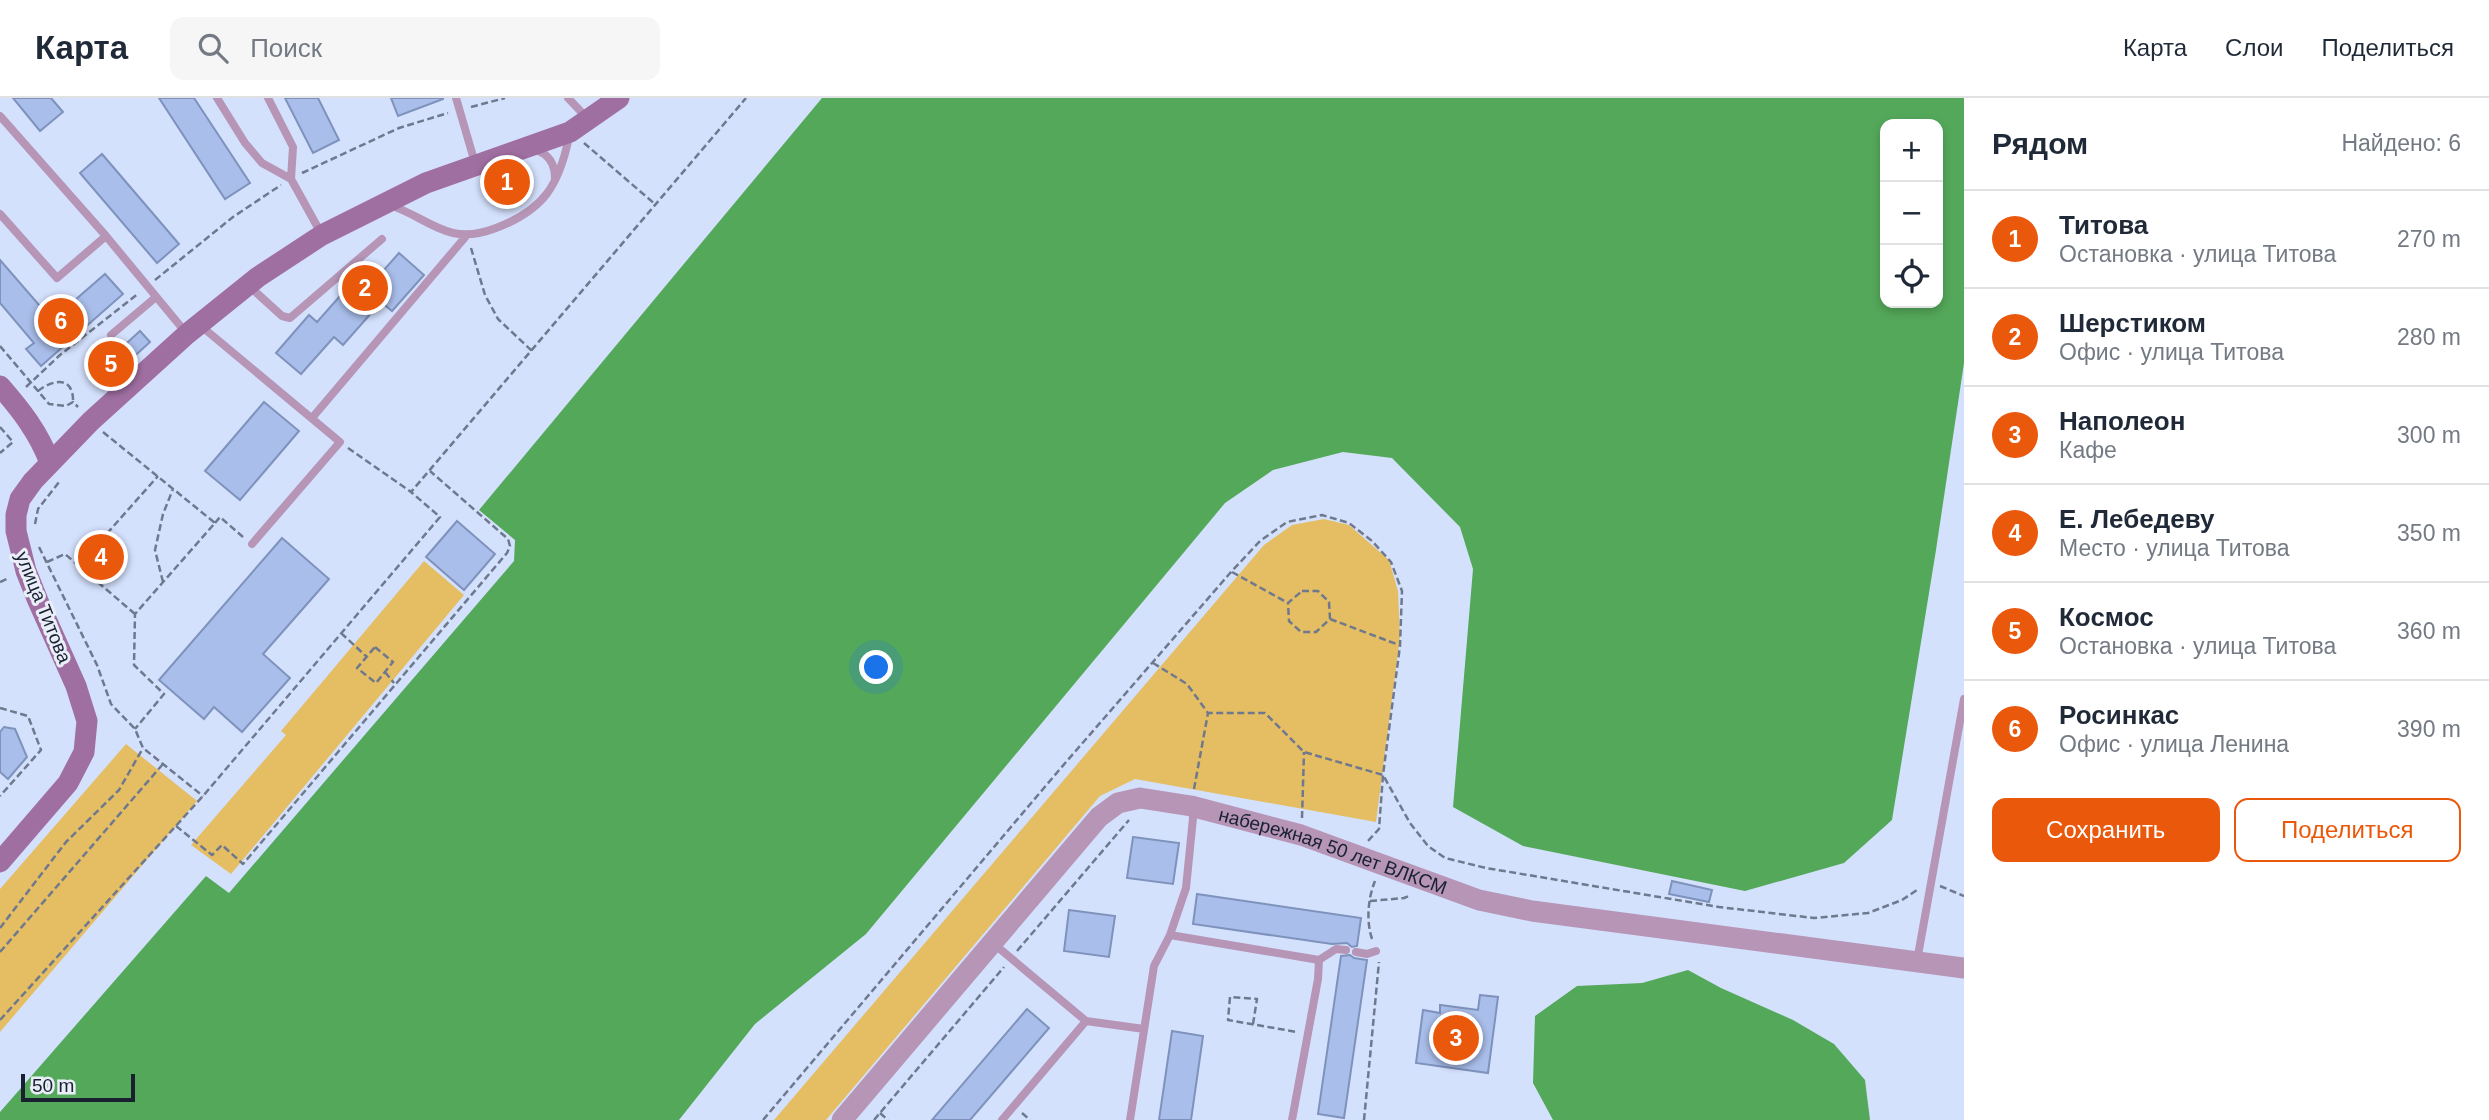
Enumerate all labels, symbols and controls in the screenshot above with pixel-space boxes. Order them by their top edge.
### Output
search box [170,17,660,80]
text: Карта [35,29,128,66]
icon: search [194,29,232,67]
text: Поиск [250,33,322,63]
text: Карта [2123,34,2187,61]
text: Слои [2225,34,2283,61]
text: Поделиться [2321,34,2454,61]
map controls [1880,119,1943,308]
button: + [1880,119,1943,182]
text: Рядом [1992,127,2088,160]
text: Найдено: 6 [2341,130,2461,156]
pin: 1 [484,156,530,208]
button: − [1880,182,1943,245]
text: Титова [2059,210,2148,240]
text: 1 [2009,226,2021,252]
text: 270 m [2397,226,2461,252]
text: Остановка · улица Титова [2059,241,2336,267]
button: locate [1880,245,1943,308]
pin: 2 [342,262,388,314]
pin: 6 [38,295,84,347]
text: Шерстиком [2059,308,2206,338]
text: 2 [2009,324,2021,350]
text: 280 m [2397,324,2461,350]
pin: 5 [88,338,134,390]
text: Офис · улица Титова [2059,339,2284,365]
text: Наполеон [2059,406,2185,436]
text: 3 [2009,422,2021,448]
text: 300 m [2397,422,2461,448]
text: Кафе [2059,437,2117,463]
text: Е. Лебедеву [2059,504,2214,534]
text: 4 [2009,520,2021,546]
text: 350 m [2397,520,2461,546]
pin: 4 [78,531,124,583]
text: Место · улица Титова [2059,535,2290,561]
street label: улица Титова [12,548,76,666]
text: Космос [2059,602,2154,632]
text: 5 [2009,618,2021,644]
text: 360 m [2397,618,2461,644]
text: Остановка · улица Титова [2059,633,2336,659]
your location [859,650,893,684]
text: Росинкас [2059,700,2179,730]
text: 6 [2009,716,2021,742]
text: 390 m [2397,716,2461,742]
text: Офис · улица Ленина [2059,731,2289,757]
button: Сохранить [1992,798,2220,862]
button: Поделиться [2234,798,2461,862]
street label: набережная 50 лет ВЛКСМ [1217,804,1450,898]
pin: 3 [1433,1012,1479,1064]
scale bar [21,1071,135,1103]
text: 50 m [32,1075,74,1096]

